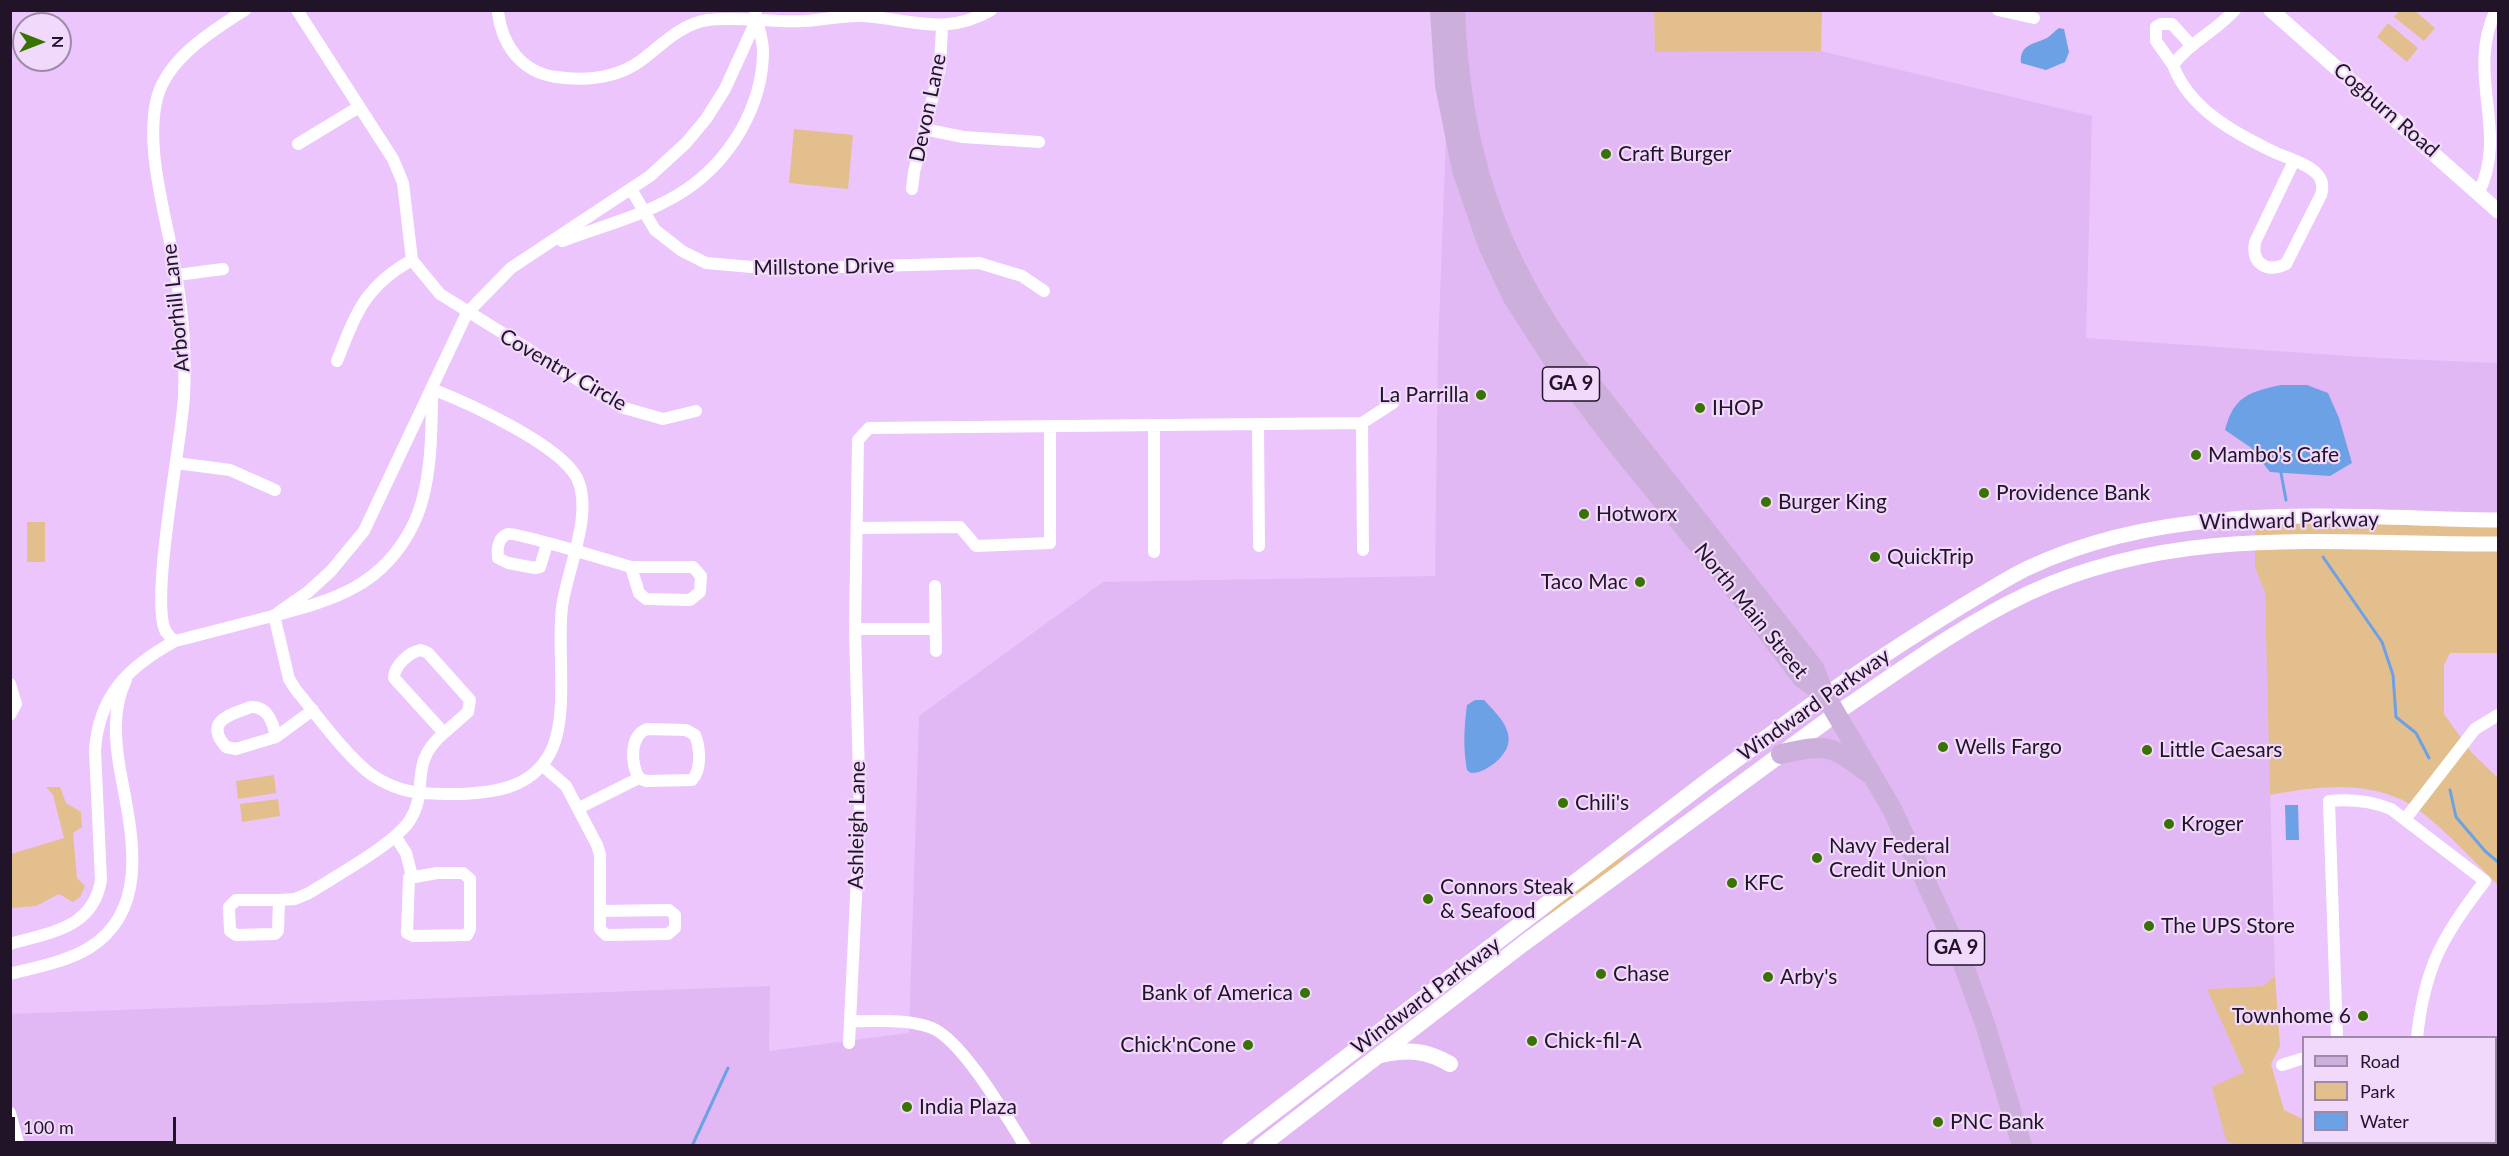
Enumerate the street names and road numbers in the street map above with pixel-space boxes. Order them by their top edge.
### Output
street label: Devon Lane [904,51,952,165]
street label: Cogburn Road [2328,57,2444,163]
street label: Arborhill Lane [157,242,195,374]
street label: Millstone Drive [753,253,895,281]
street label: Coventry Circle [495,323,631,417]
road number: GA 9 [1542,367,1600,401]
street label: Windward Parkway [2199,507,2379,535]
street label: North Main Street [1689,538,1813,684]
street label: Windward Parkway [1733,643,1895,767]
street label: Ashleigh Lane [843,761,871,889]
road number: GA 9 [1928,931,1984,965]
street label: Windward Parkway [1347,932,1505,1060]

